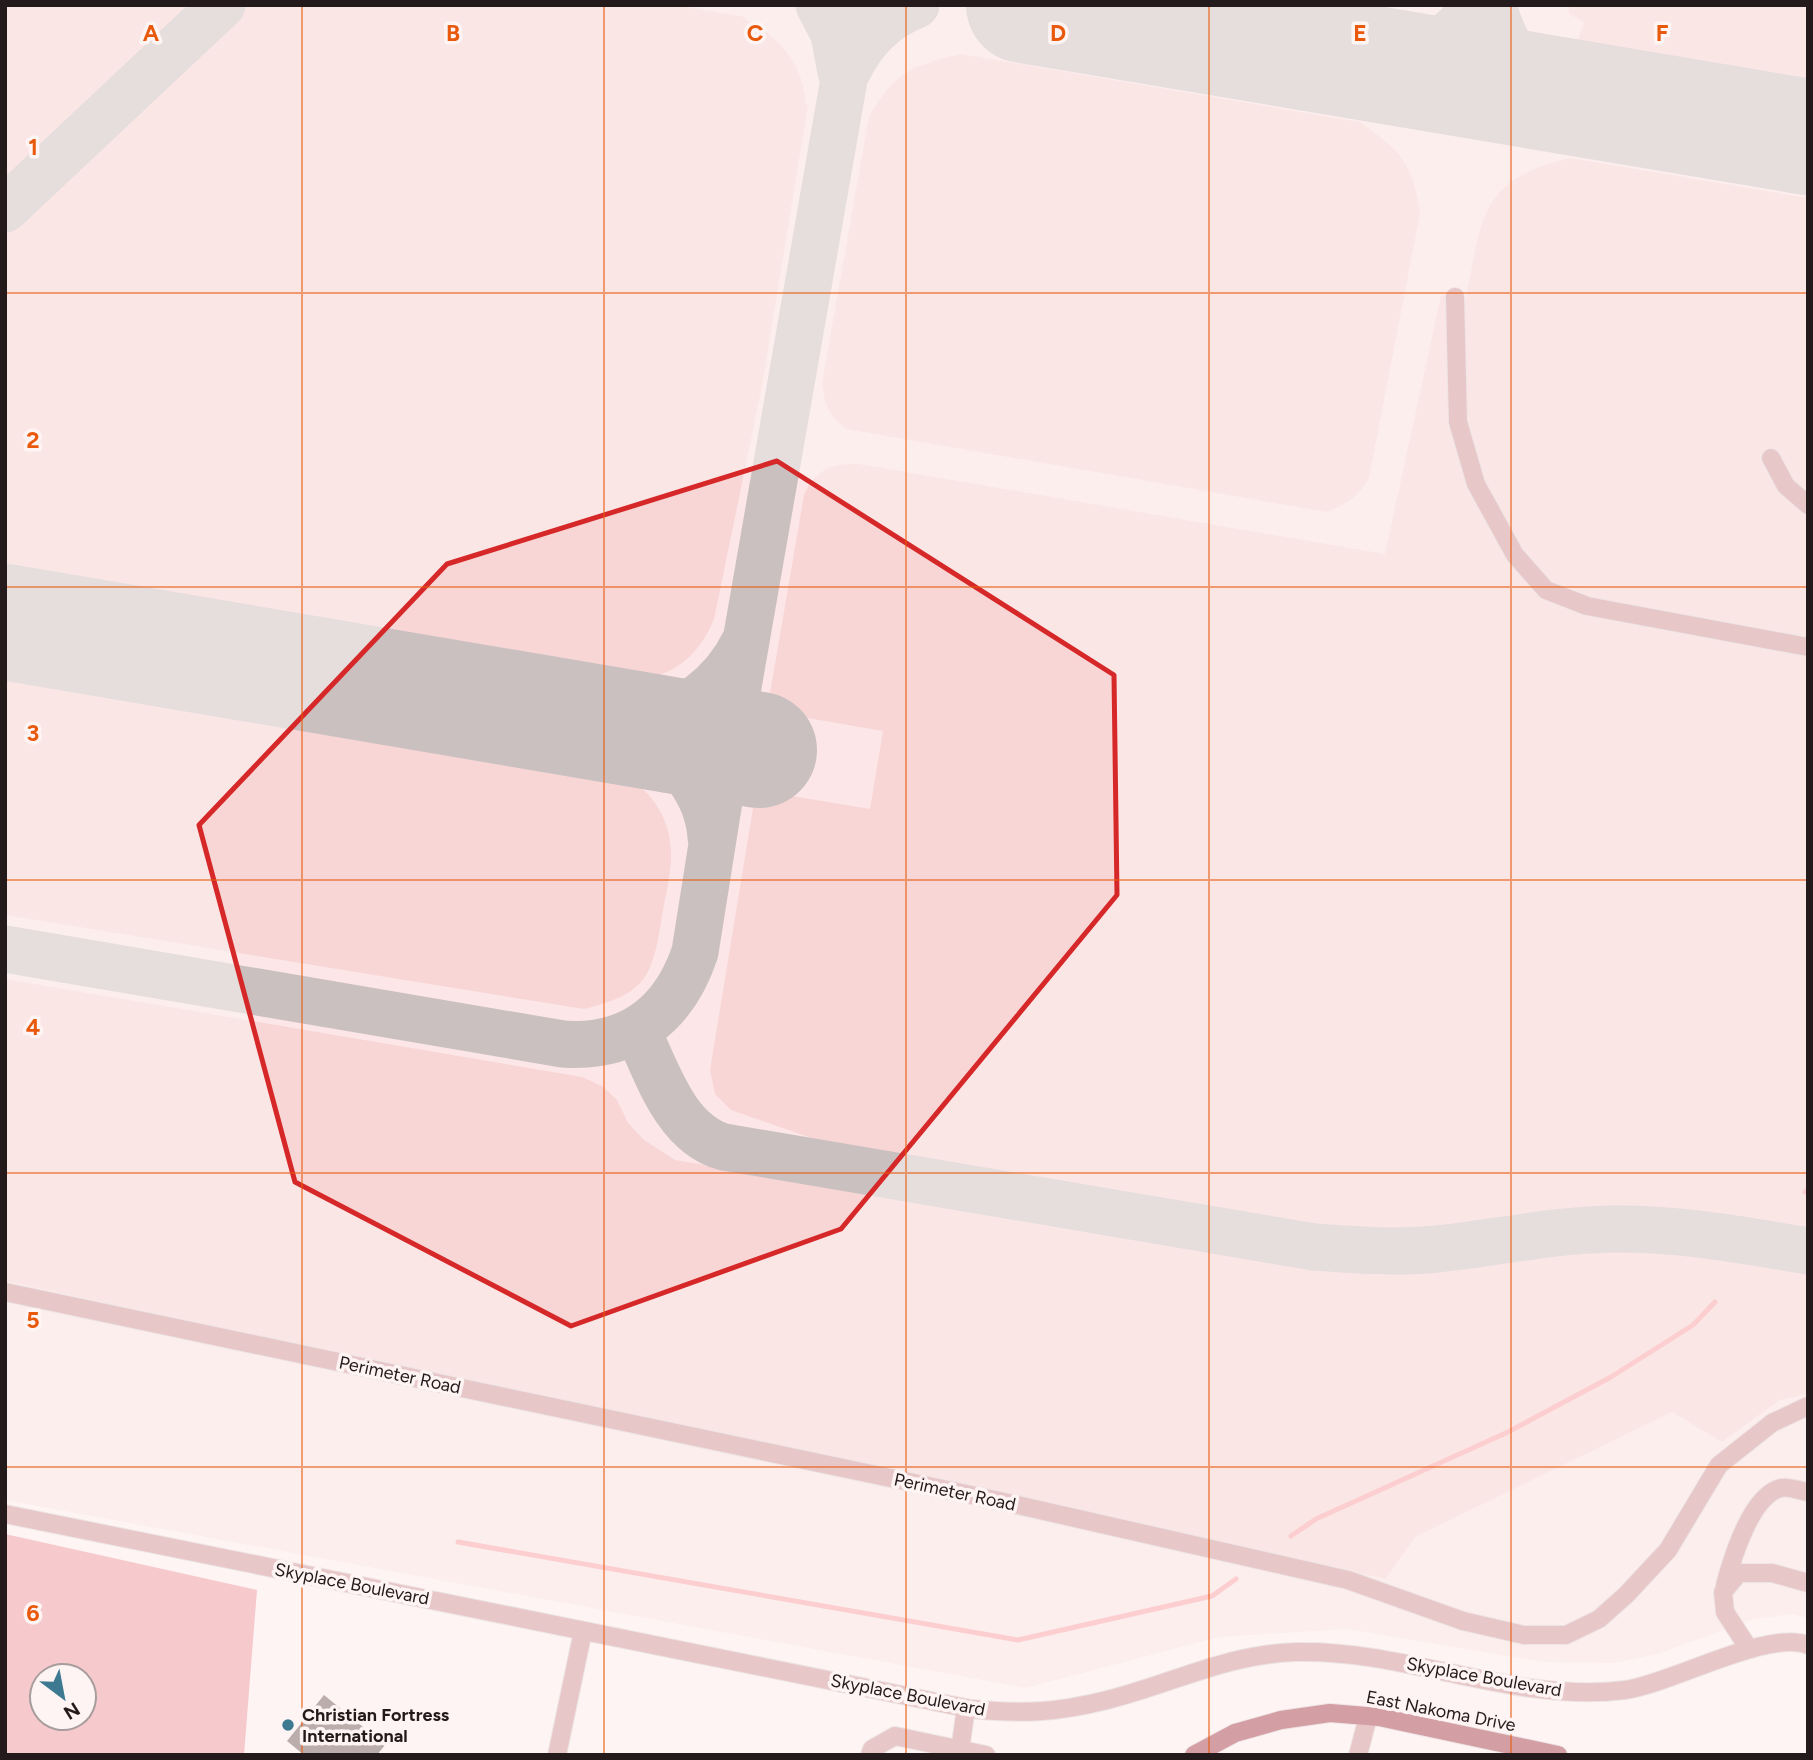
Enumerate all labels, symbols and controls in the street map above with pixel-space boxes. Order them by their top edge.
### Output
text: A [143,19,160,47]
text: B [446,19,460,47]
text: C [747,19,764,47]
text: D [1050,19,1066,47]
text: E [1353,19,1367,47]
text: F [1656,19,1669,47]
text: 1 [28,133,38,161]
text: 2 [26,426,40,454]
text: 3 [27,719,39,747]
text: 4 [26,1013,40,1041]
text: 5 [26,1306,40,1334]
street label: Perimeter Road [337,1351,463,1399]
street label: Perimeter Road [892,1468,1018,1516]
street label: Skyplace Boulevard [273,1558,431,1610]
text: 6 [26,1599,40,1627]
street label: Skyplace Boulevard [1405,1653,1563,1701]
north arrow [28,1662,98,1732]
street label: Skyplace Boulevard [829,1669,987,1721]
street label: East Nakoma Drive [1364,1686,1518,1736]
text: N [59,1697,84,1725]
place label: Christian Fortress International [302,1704,450,1747]
marker: Christian Fortress International [280,1717,296,1733]

